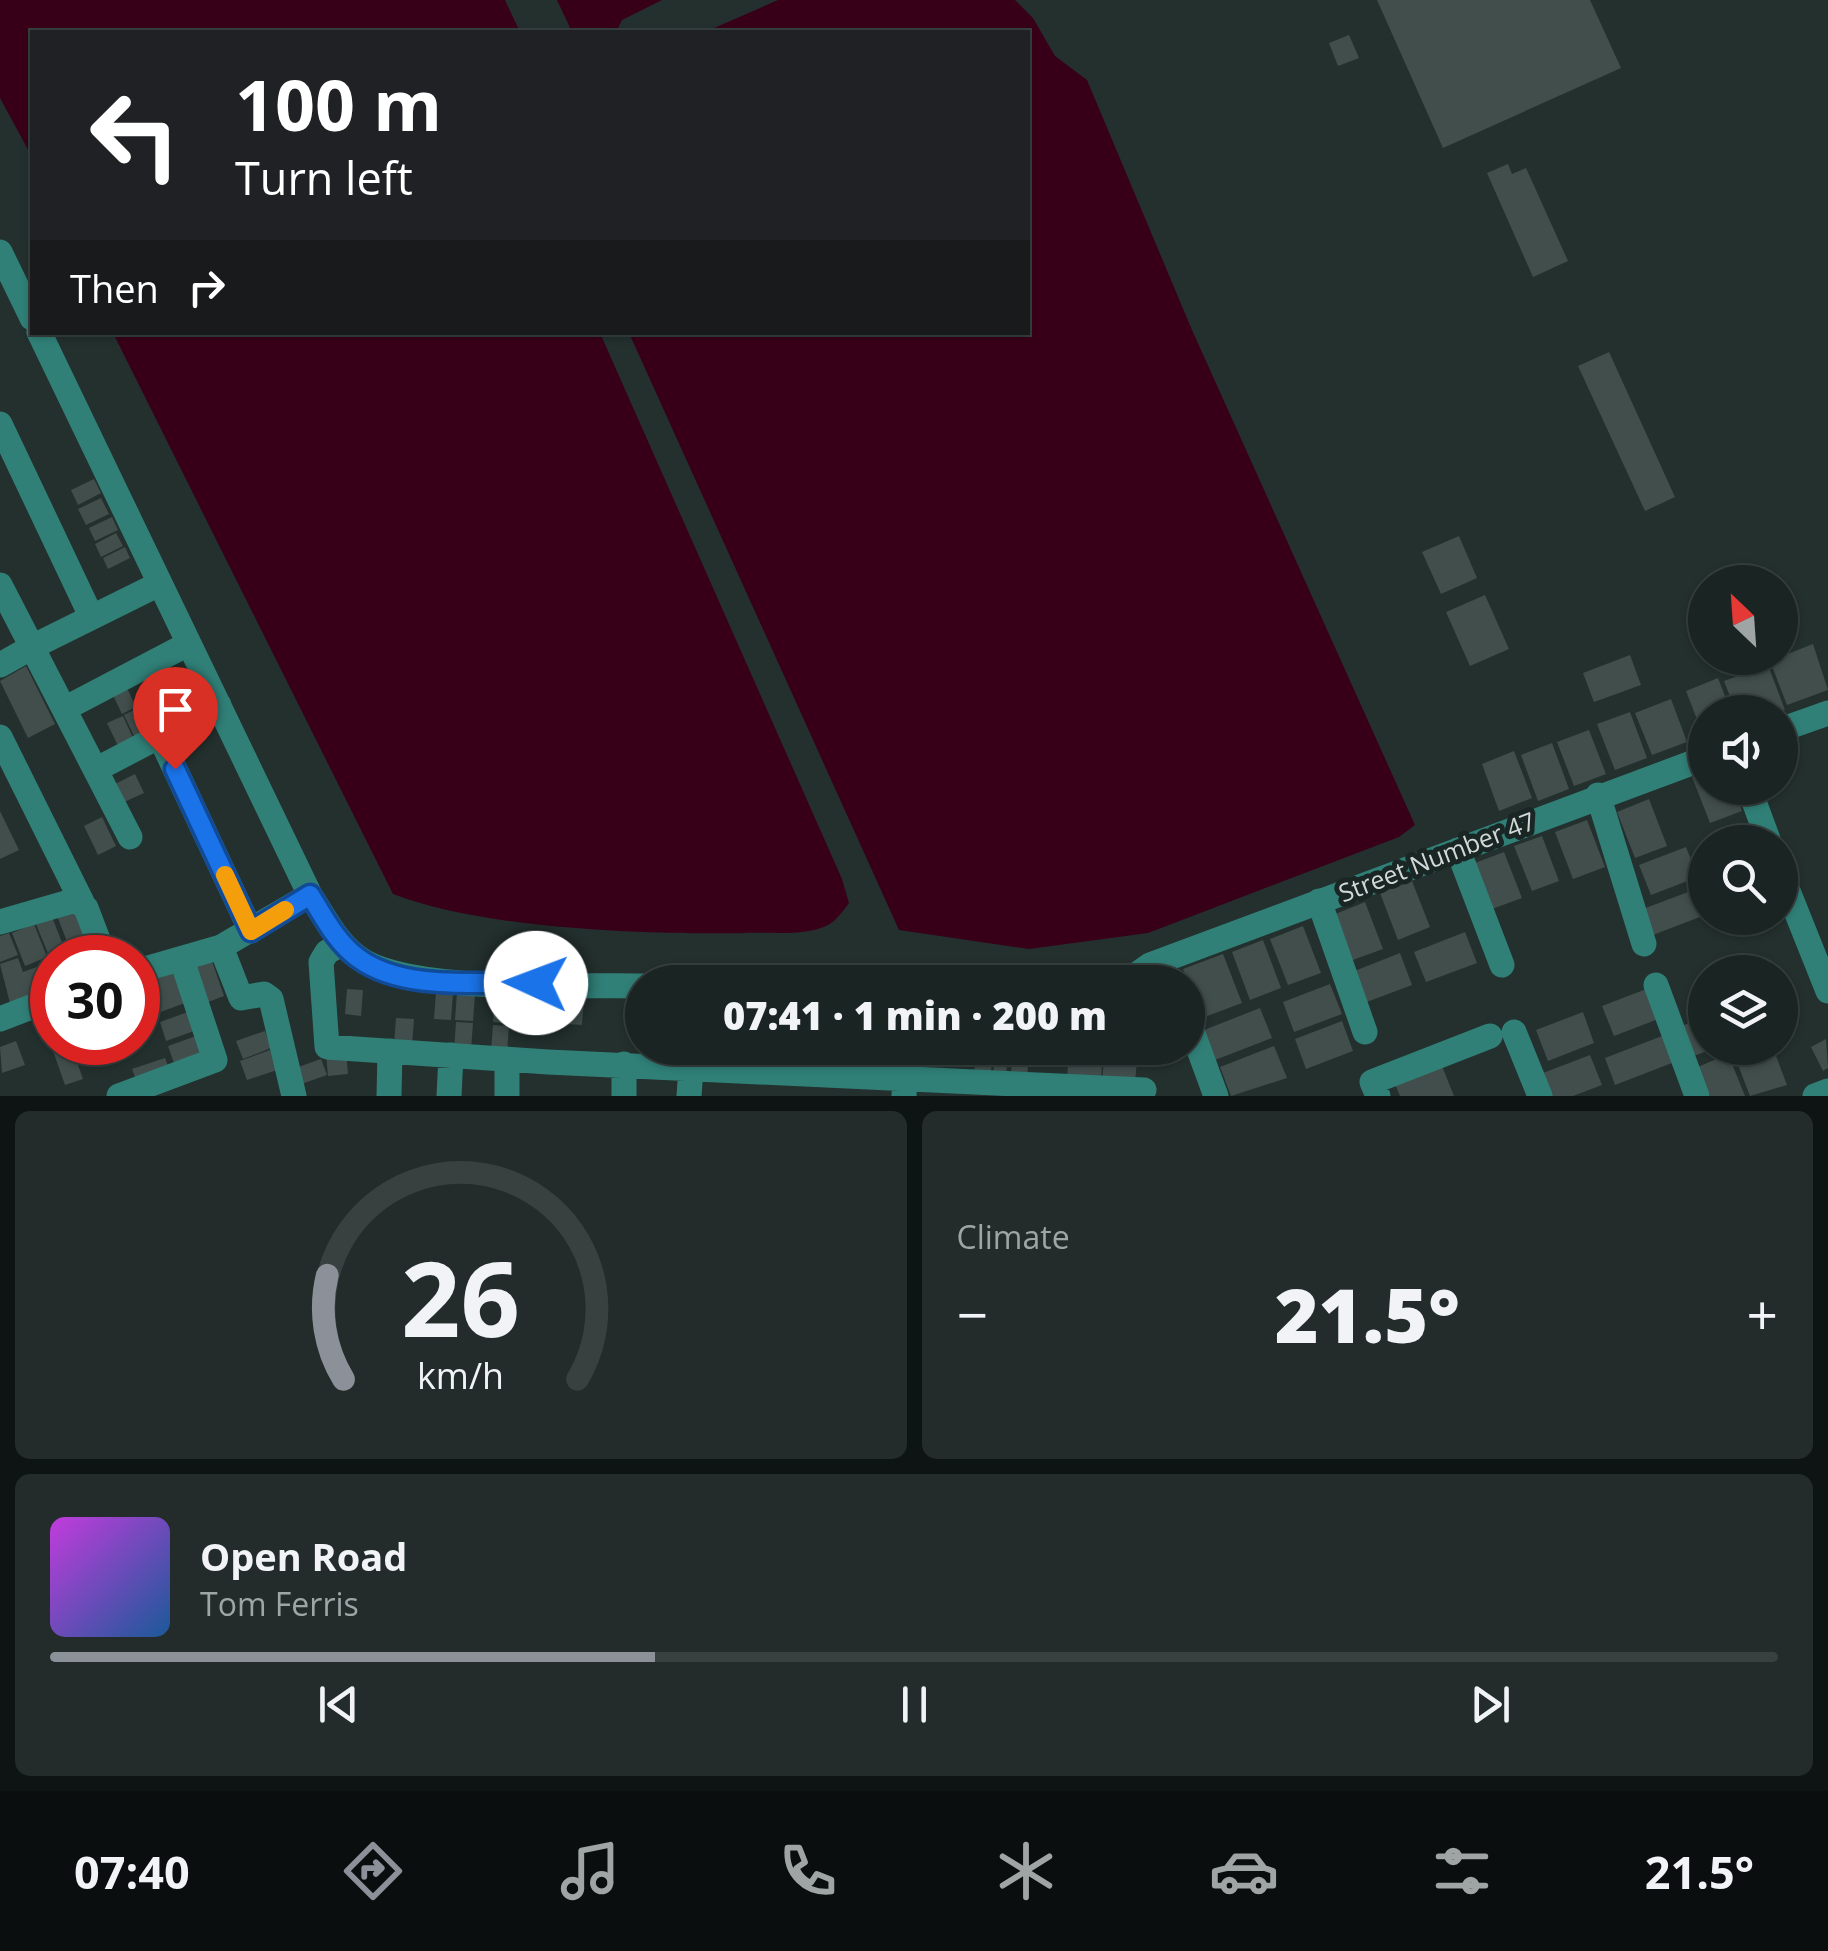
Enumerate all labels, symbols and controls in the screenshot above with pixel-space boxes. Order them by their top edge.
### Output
text: 100 m [235,56,442,152]
icon: left [70,70,200,200]
text: Turn left [235,147,413,208]
icon: right [179,260,234,315]
text: Then [70,262,159,314]
north arrow [1688,565,1798,675]
map controls [1688,565,1798,1065]
pin [133,667,218,770]
icon: arrive [148,682,203,737]
button: sound [1688,695,1798,805]
street label: Street Number 47 [1333,803,1540,909]
button: search [1688,825,1798,935]
position arrow [484,931,588,1035]
speed limit sign: 30 [30,935,160,1065]
button: layers [1688,955,1798,1065]
text: 07:41 · 1 min · 200 m [723,989,1107,1041]
text: Climate [957,1215,1070,1258]
text: 26 [401,1226,520,1367]
text: 21.5° [1275,1263,1460,1365]
text: − [957,1276,988,1351]
text: + [1747,1276,1778,1351]
text: km/h [417,1351,504,1399]
text: Open Road [200,1530,407,1582]
text: Tom Ferris [200,1582,359,1625]
icon: previous [311,1677,366,1732]
icon: pause [887,1677,942,1732]
icon: next [1463,1677,1518,1732]
icon: directions [338,1836,408,1906]
icon: music [555,1836,625,1906]
icon: phone [773,1836,843,1906]
icon: climate [991,1836,1061,1906]
icon: car [1209,1836,1279,1906]
icon: filters [1427,1836,1497,1906]
text: 07:40 [74,1841,190,1902]
text: 21.5° [1645,1841,1754,1902]

